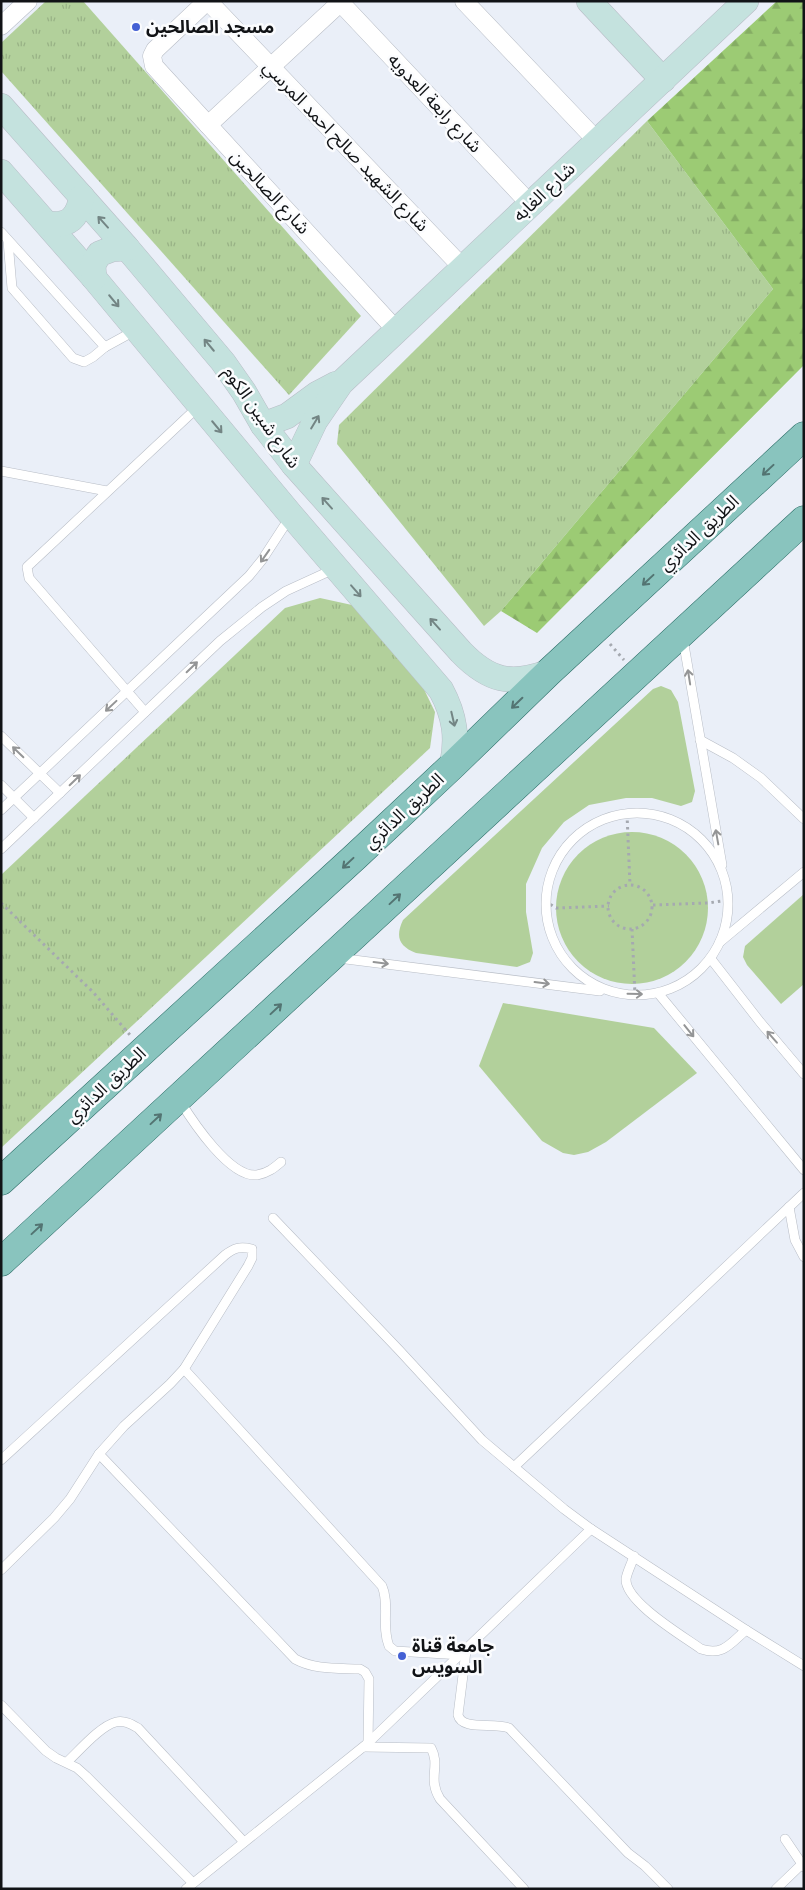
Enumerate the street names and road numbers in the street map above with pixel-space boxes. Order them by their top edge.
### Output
street label: شارع رابعة العدويه [381,48,487,159]
street label: شارع الشهيد صالح احمد المرسي [256,55,434,238]
street label: شارع الصالحين [223,145,315,241]
street label: شارع الغابه [508,157,582,228]
street label: شارع شبين الكوم [216,361,306,474]
street label: الطريق الدائري [654,490,745,577]
street label: الطريق الدائري [359,768,450,855]
street label: الطريق الدائري [61,1042,152,1129]

